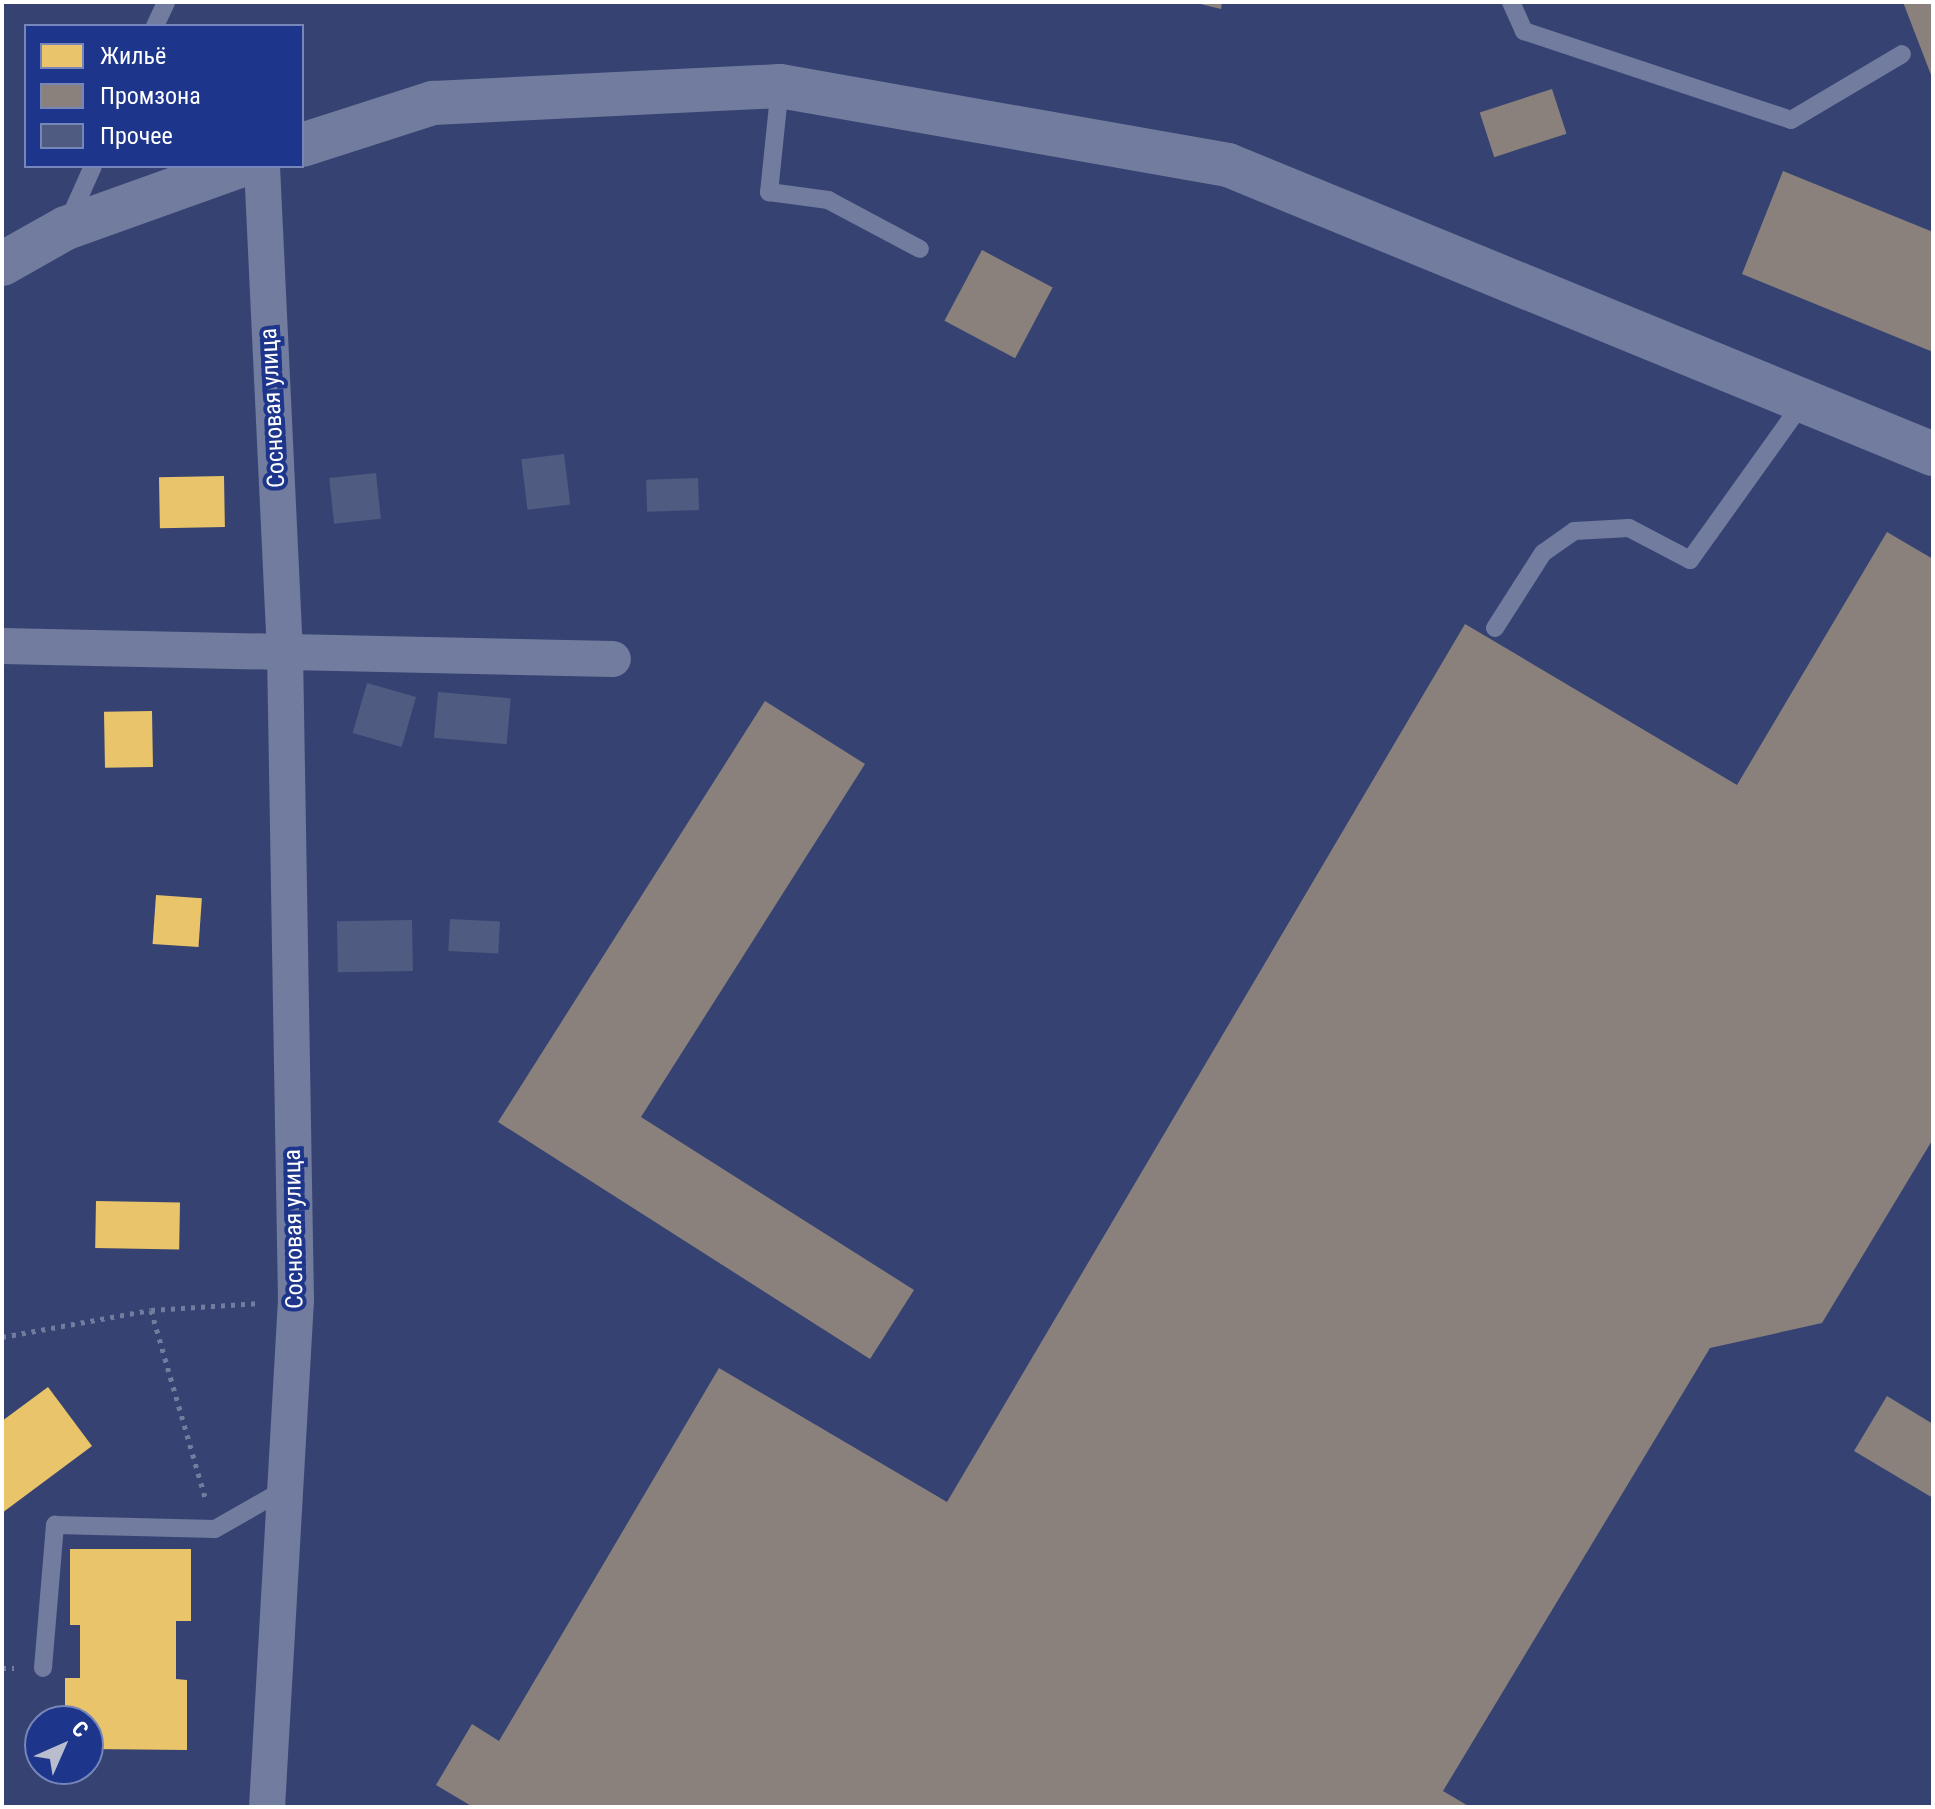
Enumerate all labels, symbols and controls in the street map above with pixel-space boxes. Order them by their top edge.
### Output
legend [24,24,304,168]
text: Жильё [100,42,166,70]
text: Промзона [100,82,201,110]
text: Прочее [100,122,173,150]
street label: Сосновая улица [254,327,292,489]
street label: Сосновая улица [278,1149,310,1309]
north arrow [24,1705,104,1785]
text: С [67,1716,93,1742]

